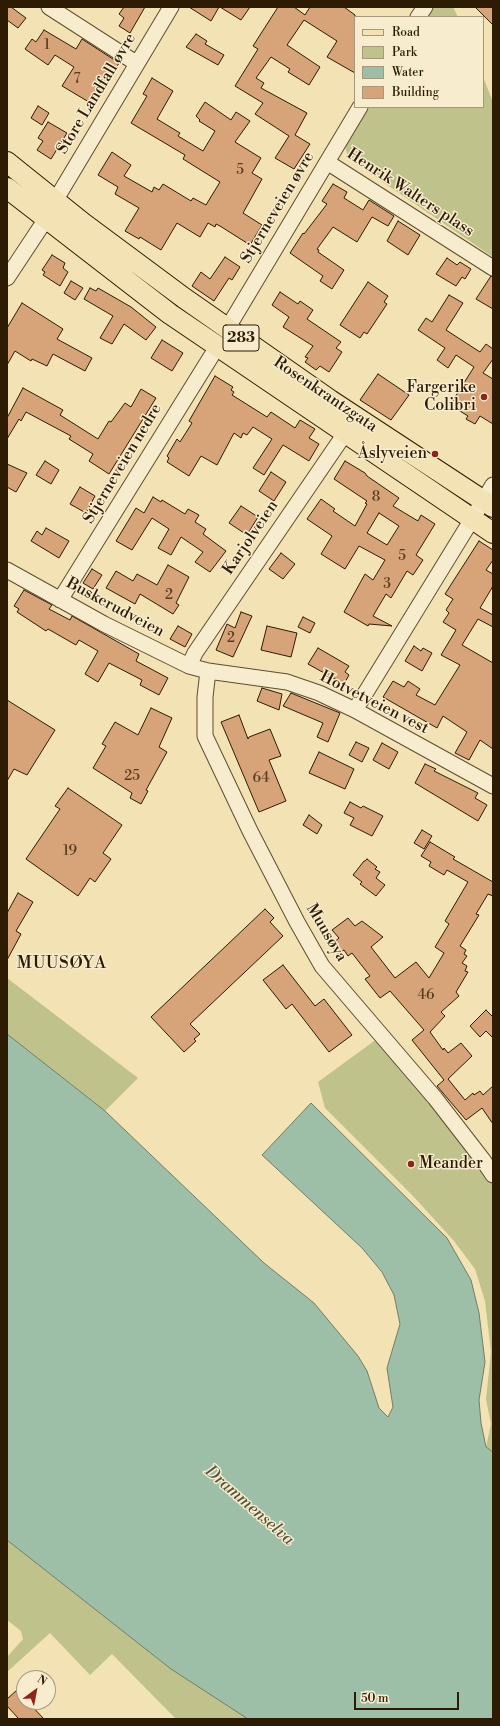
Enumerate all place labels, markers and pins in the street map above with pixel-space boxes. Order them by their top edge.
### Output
place label: Fargerike Colibri [407,378,476,416]
marker: Fargerike Colibri [479,392,489,402]
place label: Åslyveien [358,444,427,464]
marker: Åslyveien [430,449,440,459]
place label: Meander [419,1154,483,1174]
marker: Meander [406,1159,416,1169]

